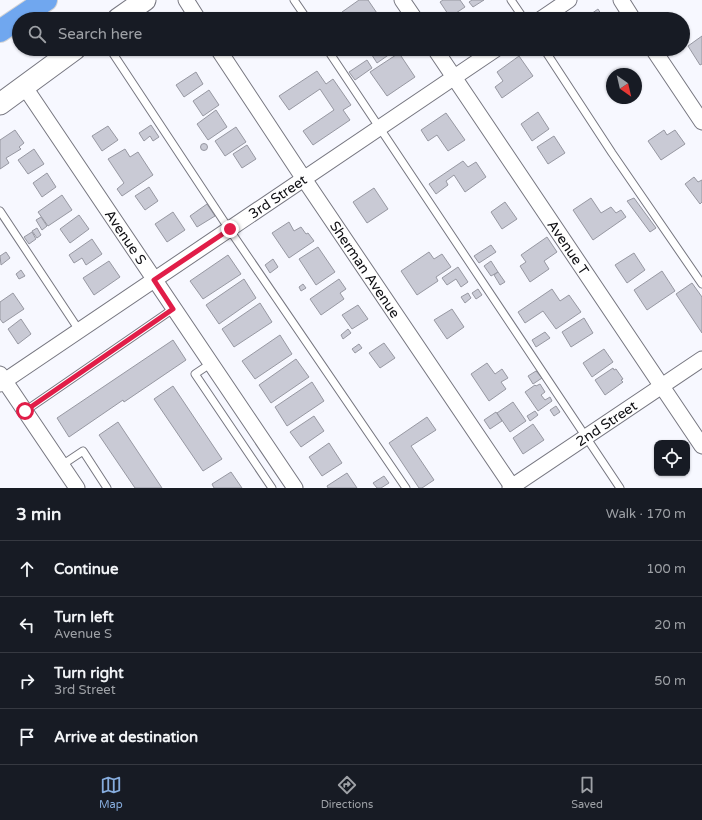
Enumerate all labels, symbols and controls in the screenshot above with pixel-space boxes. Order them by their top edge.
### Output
search box [12,12,690,56]
icon: search [26,23,48,45]
text: Search here [58,25,142,43]
north arrow [606,68,642,104]
street label: 3rd Street [246,171,311,223]
street label: Avenue S [101,207,150,268]
street label: Avenue T [544,217,593,279]
street label: Sherman Avenue [326,218,404,321]
route end [221,220,239,238]
street label: 2nd Street [573,397,641,450]
route start [16,402,34,420]
map controls [654,440,690,476]
button: locate [654,440,690,476]
text: 3 min [16,504,61,525]
text: Walk · 170 m [606,506,686,522]
icon: ahead [16,558,38,580]
text: Continue [54,560,118,578]
text: 100 m [646,561,686,577]
text: Turn left [54,608,114,626]
icon: left [16,614,38,636]
text: 20 m [654,617,686,633]
text: Avenue S [54,626,112,642]
text: Turn right [54,664,124,682]
icon: right [16,670,38,692]
text: 50 m [654,673,686,689]
text: 3rd Street [54,682,116,698]
icon: arrive [16,726,38,748]
text: Arrive at destination [54,728,198,746]
tab: Map [99,774,123,811]
tab: Directions [321,774,373,811]
tab: Saved [571,774,603,811]

